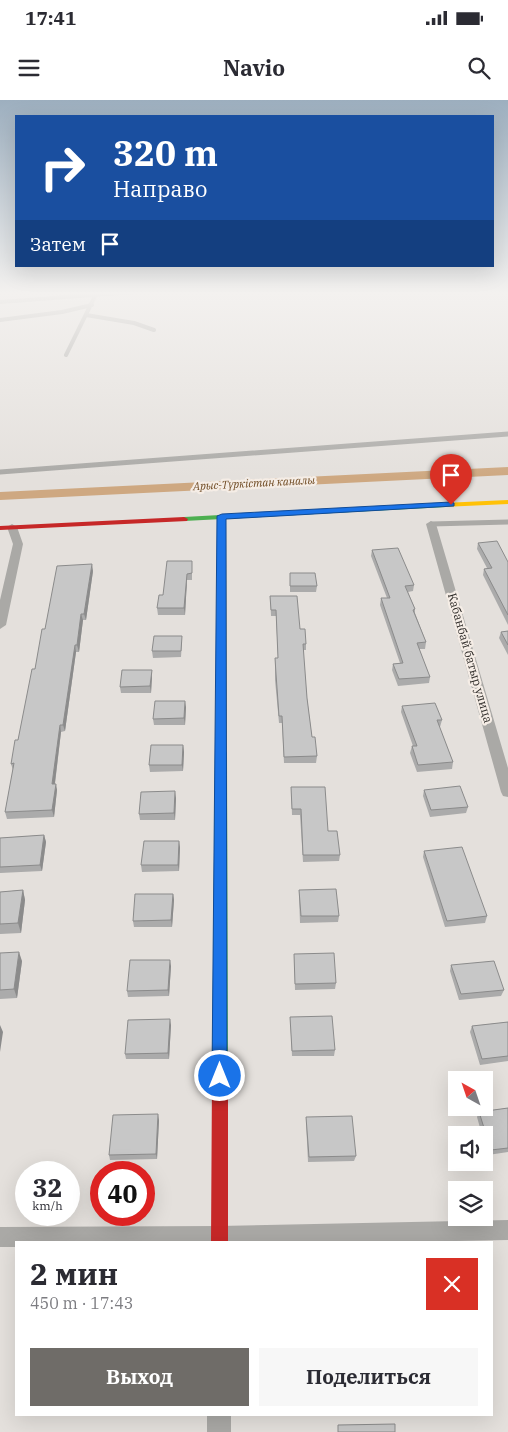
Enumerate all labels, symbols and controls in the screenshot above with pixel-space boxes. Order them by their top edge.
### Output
text: 17:41 [25,6,76,30]
text: Navio [223,53,285,82]
icon: menu [15,54,43,82]
icon: search [465,54,493,82]
text: 320 m [113,130,218,176]
icon: right [30,135,95,200]
text: Направо [113,174,207,203]
icon: arrive [96,230,124,258]
text: Затем [30,232,86,256]
pin [430,454,472,505]
icon: arrive [437,461,465,489]
water label: Арыс-Түркістан каналы [192,473,316,493]
street label: Кабанбай батыр улица [445,591,496,725]
position arrow [193,1049,245,1101]
north arrow [448,1071,492,1116]
map controls [448,1071,493,1226]
button: sound [448,1126,493,1171]
speed limit sign: 40 [90,1161,155,1226]
text: 32 [32,1171,63,1204]
button: layers [448,1181,493,1226]
text: km/h [32,1198,63,1213]
text: 2 мин [30,1254,118,1293]
button: close [426,1258,478,1310]
text: 450 m · 17:43 [30,1293,133,1313]
button: Выход [30,1348,249,1406]
button: Поделиться [259,1348,478,1406]

